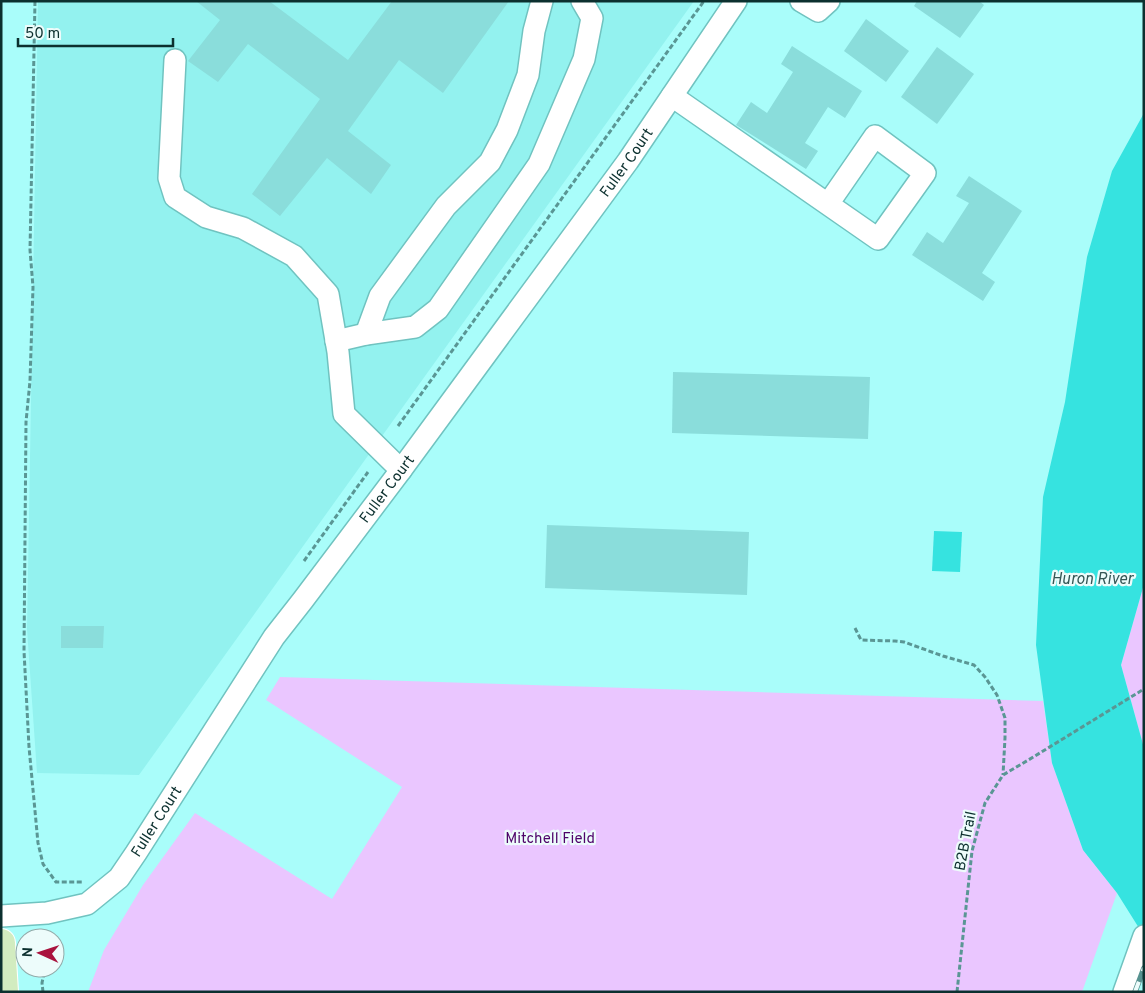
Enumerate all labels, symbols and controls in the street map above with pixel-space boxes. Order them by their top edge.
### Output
scale bar [18,15,172,47]
text: 50 m [25,25,60,44]
street label: Fuller Court [597,125,658,202]
street label: Fuller Court [356,452,420,528]
water label: Huron River [1051,570,1135,590]
street label: Fuller Court [128,783,187,861]
street label: B2B Trail [951,810,982,873]
park label: Mitchell Field [505,830,595,849]
north arrow [15,928,65,978]
text: N [20,947,37,958]

